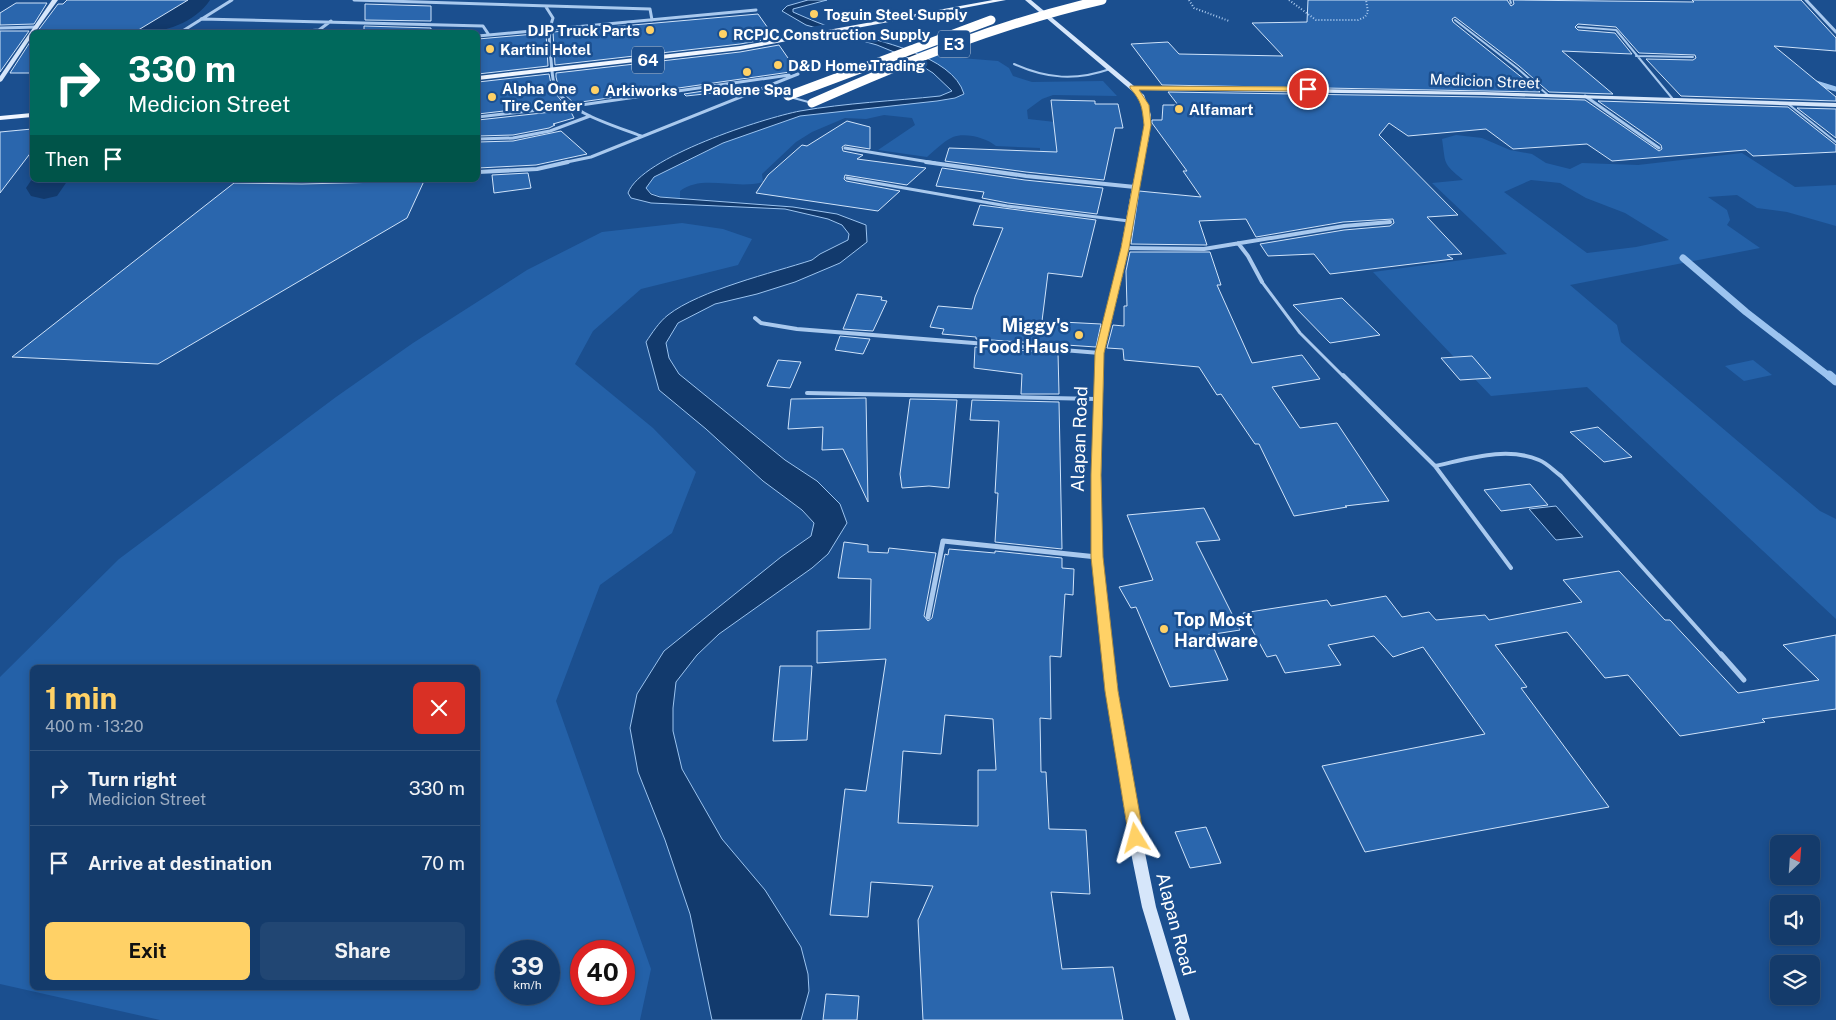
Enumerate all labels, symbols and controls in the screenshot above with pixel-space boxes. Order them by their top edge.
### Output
place label: Toguin Steel Supply [824,6,968,23]
marker: Toguin Steel Supply [808,8,820,20]
place label: DJP Truck Parts [527,22,640,39]
marker: DJP Truck Parts [644,24,656,36]
place label: RCPJC Construction Supply [733,26,931,43]
marker: RCPJC Construction Supply [717,28,729,40]
road number: E3 [938,31,970,58]
place label: Kartini Hotel [500,41,591,58]
marker: Kartini Hotel [484,43,496,55]
road number: 64 [632,46,664,74]
text: 330 m [128,49,236,90]
icon: right [45,50,110,115]
place label: D&D Home Trading [788,57,926,74]
marker: D&D Home Trading [772,59,784,71]
marker: Paolene Spa [741,66,753,78]
pin [1287,68,1329,110]
street label: Medicion Street [1429,71,1541,91]
icon: arrive [1294,75,1322,103]
place label: Alpha One Tire Center [502,80,582,114]
place label: Paolene Spa [703,81,791,98]
place label: Arkiworks [605,82,678,99]
marker: Arkiworks [589,84,601,96]
text: Medicion Street [128,91,291,117]
marker: Alpha One Tire Center [486,91,498,103]
place label: Alfamart [1189,101,1253,118]
marker: Alfamart [1173,103,1185,115]
icon: arrive [99,145,127,173]
text: Then [45,148,89,170]
place label: Miggy's Food Haus [978,315,1069,357]
marker: Miggy's Food Haus [1073,329,1085,341]
street label: Alapan Road [1067,386,1091,492]
place label: Top Most Hardware [1174,609,1258,651]
marker: Top Most Hardware [1158,623,1170,635]
text: 1 min [45,680,117,716]
button: close [413,682,465,734]
text: 400 m · 13:20 [45,717,143,736]
text: Turn right [88,768,177,790]
icon: right [45,774,73,802]
text: 330 m [409,777,465,799]
text: Medicion Street [88,790,206,809]
position arrow [1109,811,1161,863]
north arrow [1770,835,1820,885]
map controls [1770,835,1820,1005]
icon: arrive [45,849,73,877]
text: Arrive at destination [88,852,272,874]
text: 70 m [421,852,465,874]
street label: Alapan Road [1152,870,1200,978]
button: sound [1770,895,1820,945]
button: Exit [45,922,250,980]
button: Share [260,922,465,980]
speed limit sign: 40 [570,940,635,1005]
text: 39 [511,951,544,981]
button: layers [1770,955,1820,1005]
text: km/h [513,978,542,992]

